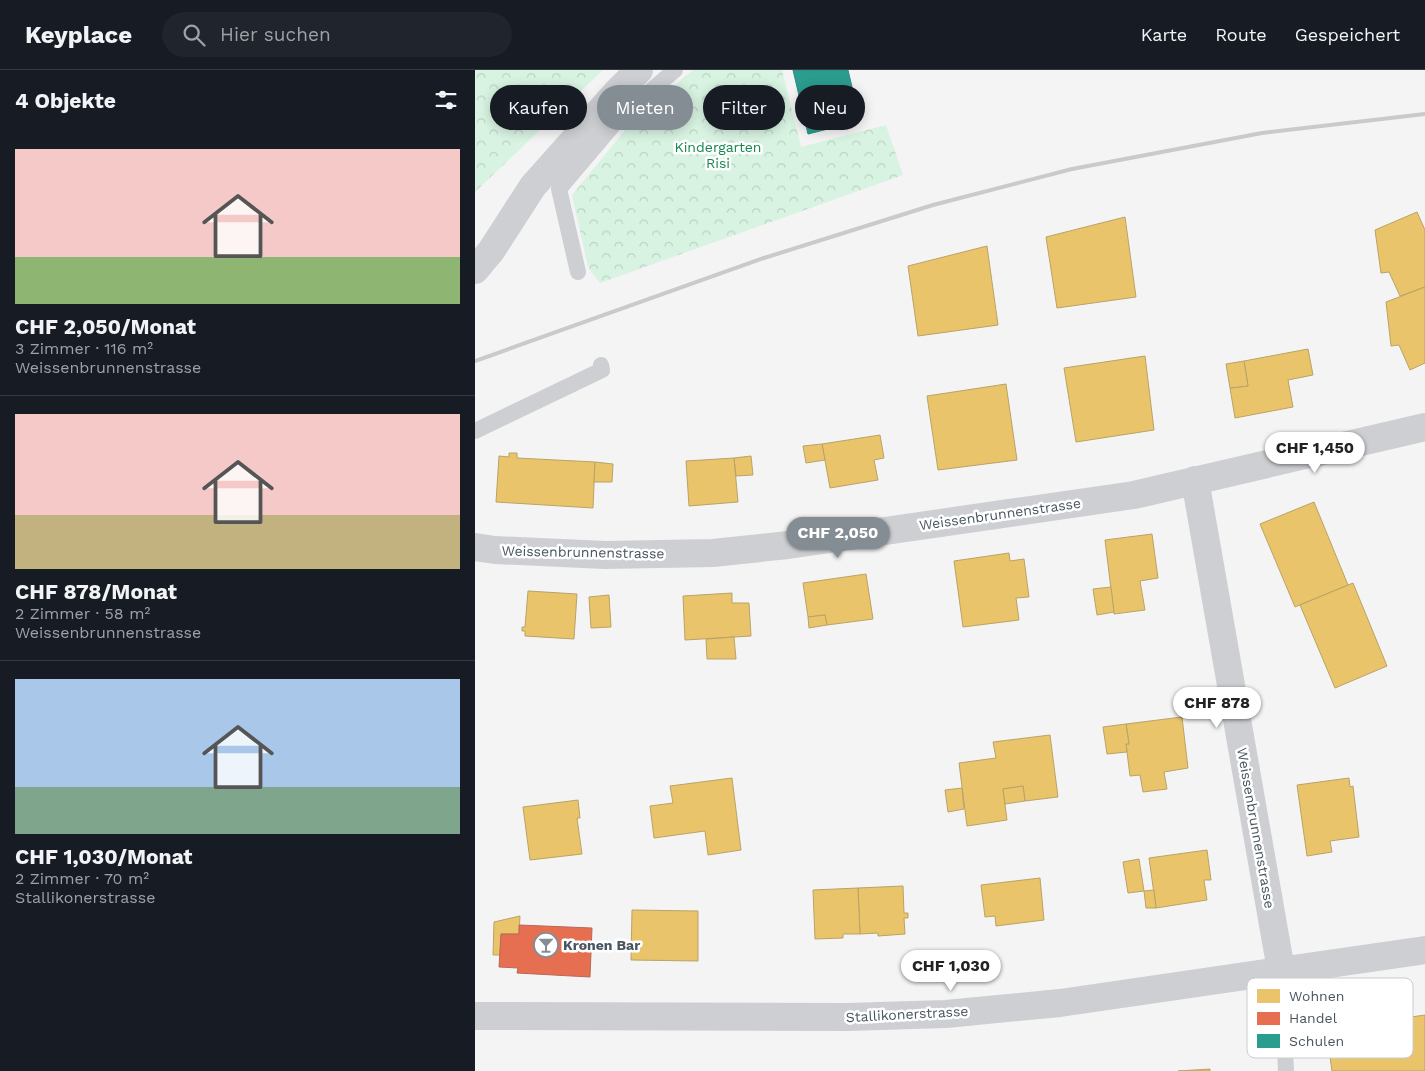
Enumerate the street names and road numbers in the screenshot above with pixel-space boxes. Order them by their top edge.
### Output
street label: Weissenbrunnenstrasse [918,495,1082,533]
street label: Weissenbrunnenstrasse [501,543,665,561]
street label: Weissenbrunnenstrasse [1234,746,1278,910]
street label: Stallikonerstrasse [845,1003,969,1025]

